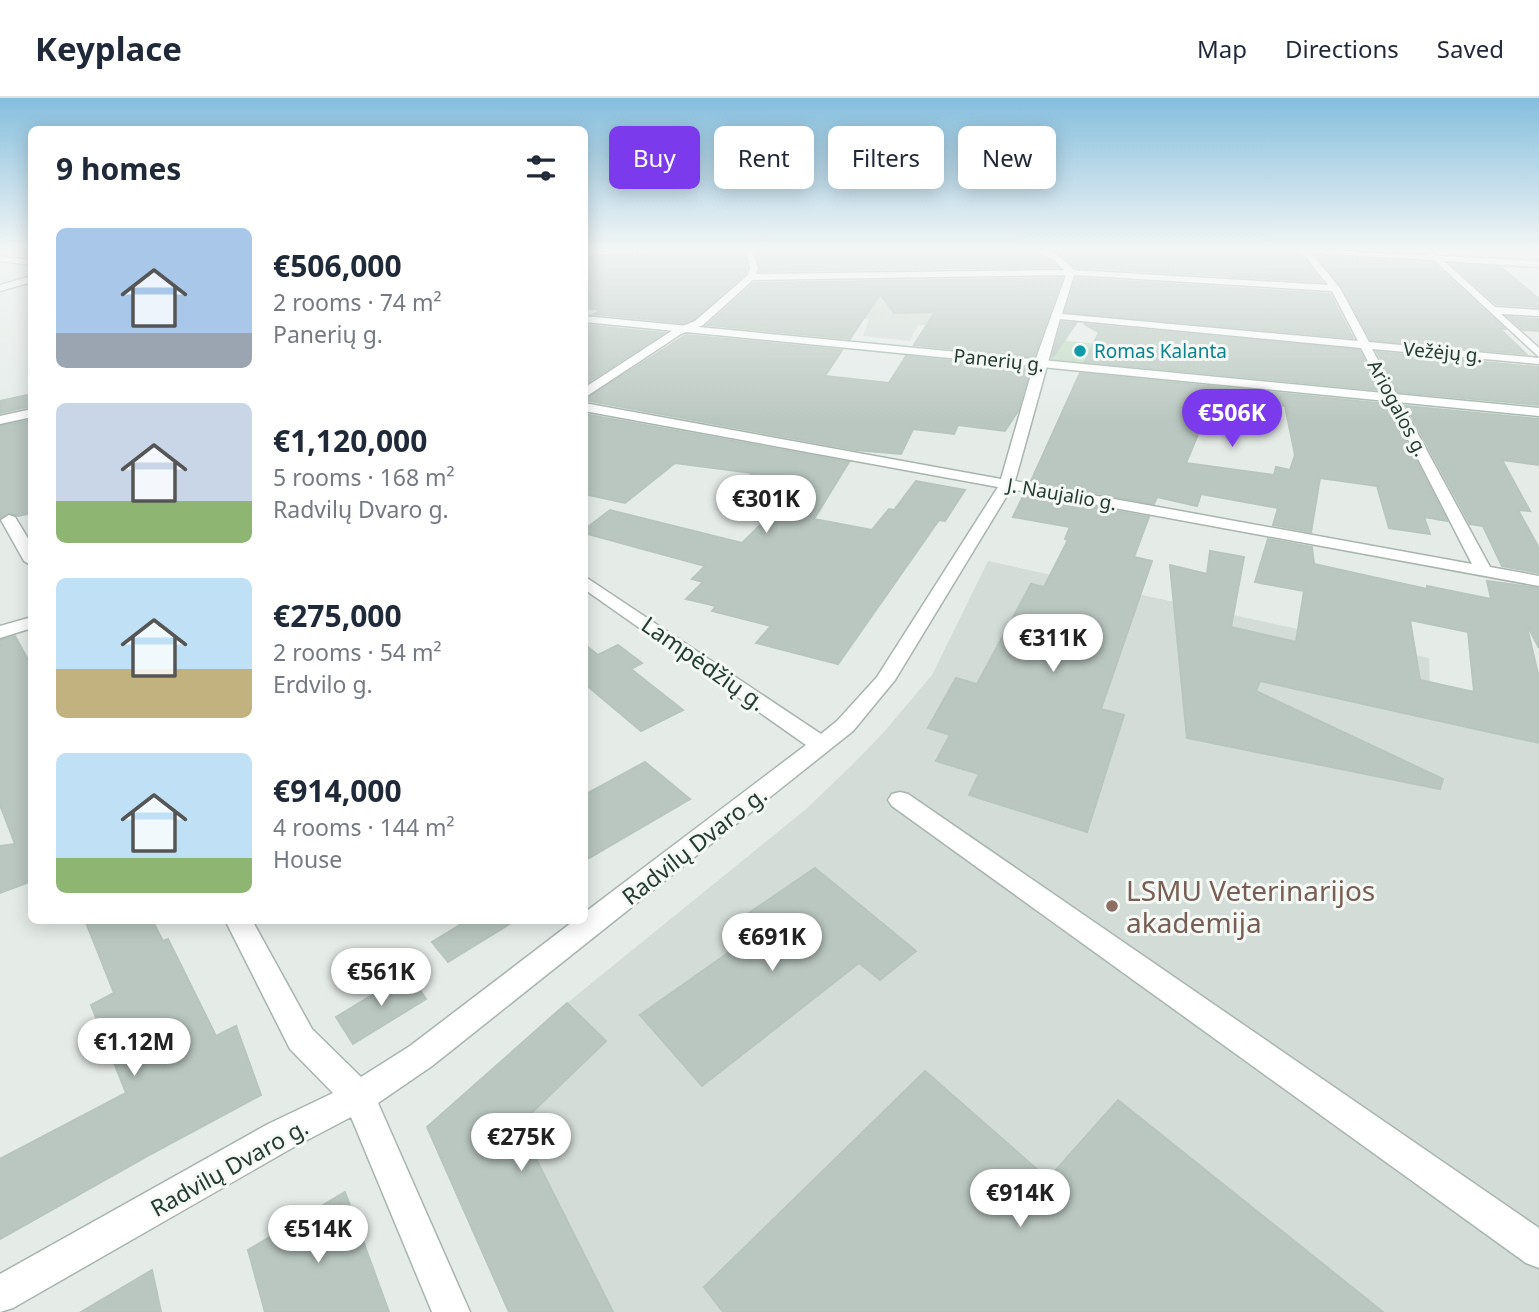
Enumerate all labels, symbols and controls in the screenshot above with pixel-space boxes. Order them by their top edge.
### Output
text: Keyplace [35,26,182,71]
text: Map [1197,32,1247,65]
text: Directions [1285,32,1399,65]
text: Saved [1437,32,1504,65]
chip: Buy [609,126,700,189]
chip: Rent [714,126,814,189]
chip: Filters [828,126,944,189]
chip: New [958,126,1056,189]
text: 9 homes [56,148,181,189]
icon: filters [522,149,560,187]
text: €506,000 [273,245,402,286]
icon: home [112,256,196,340]
text: 2 rooms · 74 m² [273,286,442,318]
text: Panerių g. [273,318,383,350]
street label: Vežėjų g. [1402,336,1484,368]
place label: Romas Kalanta [1094,338,1227,364]
street label: Panerių g. [952,342,1046,378]
marker: Romas Kalanta [1072,343,1088,359]
street label: Ariogalos g. [1362,355,1434,461]
pin: €506K [1183,390,1281,449]
text: €506K [1198,396,1266,428]
text: €1,120,000 [273,420,427,461]
icon: home [112,431,196,515]
text: 5 rooms · 168 m² [273,461,455,493]
street label: J. Naujalio g. [1003,471,1119,516]
pin: €301K [717,476,815,535]
text: €301K [732,482,800,514]
text: Radvilų Dvaro g. [273,493,449,525]
text: €275,000 [273,595,402,636]
icon: home [112,606,196,690]
street label: Lampėdžių g. [635,608,773,718]
pin: €311K [1004,614,1102,674]
text: €311K [1019,621,1087,653]
text: 2 rooms · 54 m² [273,636,442,668]
text: Erdvilo g. [273,668,373,700]
text: €914,000 [273,770,402,811]
street label: Radvilų Dvaro g. [615,778,773,912]
icon: home [112,781,196,865]
text: 4 rooms · 144 m² [273,811,455,843]
text: House [273,843,342,875]
place label: LSMU Veterinarijos akademija [1126,871,1375,941]
marker: LSMU Veterinarijos akademija [1104,898,1120,914]
pin: €691K [723,914,821,973]
text: €691K [738,920,806,952]
pin: €561K [332,948,430,1008]
text: €561K [347,955,415,987]
pin: €1.12M [77,1018,191,1078]
text: €1.12M [94,1025,174,1057]
street label: Radvilų Dvaro g. [144,1110,314,1224]
pin: €275K [472,1114,570,1173]
text: €275K [487,1120,555,1152]
pin: €914K [971,1170,1069,1229]
text: €914K [986,1176,1054,1208]
pin: €514K [269,1206,367,1265]
text: €514K [284,1212,352,1244]

